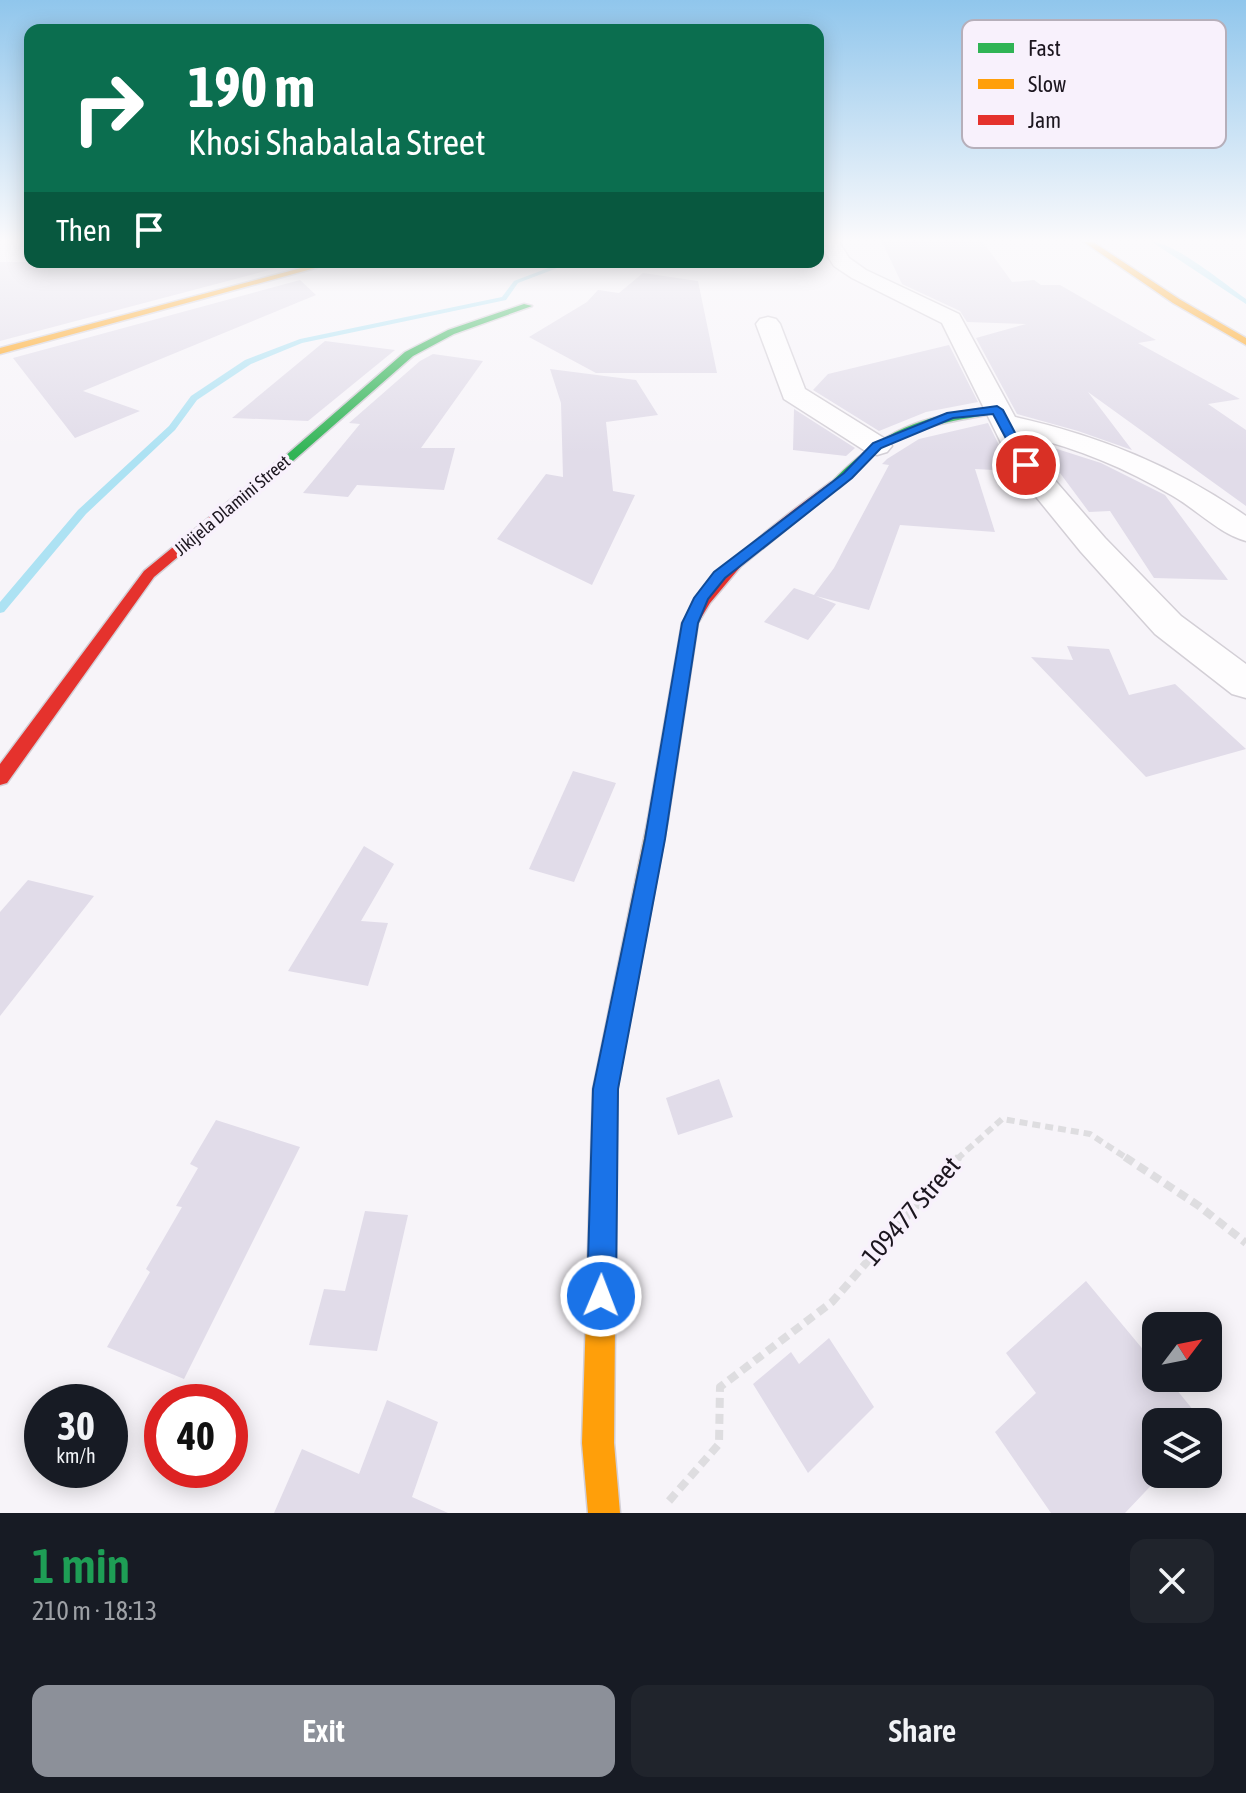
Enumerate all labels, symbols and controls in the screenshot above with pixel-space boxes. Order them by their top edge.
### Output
legend [962,20,1226,148]
text: Fast [1028,35,1061,61]
text: 190 m [188,55,315,119]
icon: right [56,56,160,160]
text: Slow [1028,71,1066,97]
text: Jam [1028,107,1061,133]
text: Khosi Shabalala Street [188,121,486,163]
icon: arrive [127,208,171,252]
text: Then [56,213,111,247]
pin [992,431,1060,499]
icon: arrive [1004,443,1048,487]
street label: Jikijela Dlamini Street [170,451,294,559]
street label: 109477 Street [856,1151,966,1271]
position arrow [559,1254,643,1338]
north arrow [1142,1312,1222,1392]
map controls [1142,1312,1222,1488]
speed limit sign: 40 [144,1384,248,1488]
text: 30 [57,1403,95,1448]
button: layers [1142,1408,1222,1488]
text: km/h [56,1444,96,1467]
text: 1 min [32,1538,130,1593]
button: close [1130,1539,1214,1623]
text: 210 m · 18:13 [32,1596,157,1626]
button: Exit [32,1685,615,1777]
button: Share [631,1685,1214,1777]

